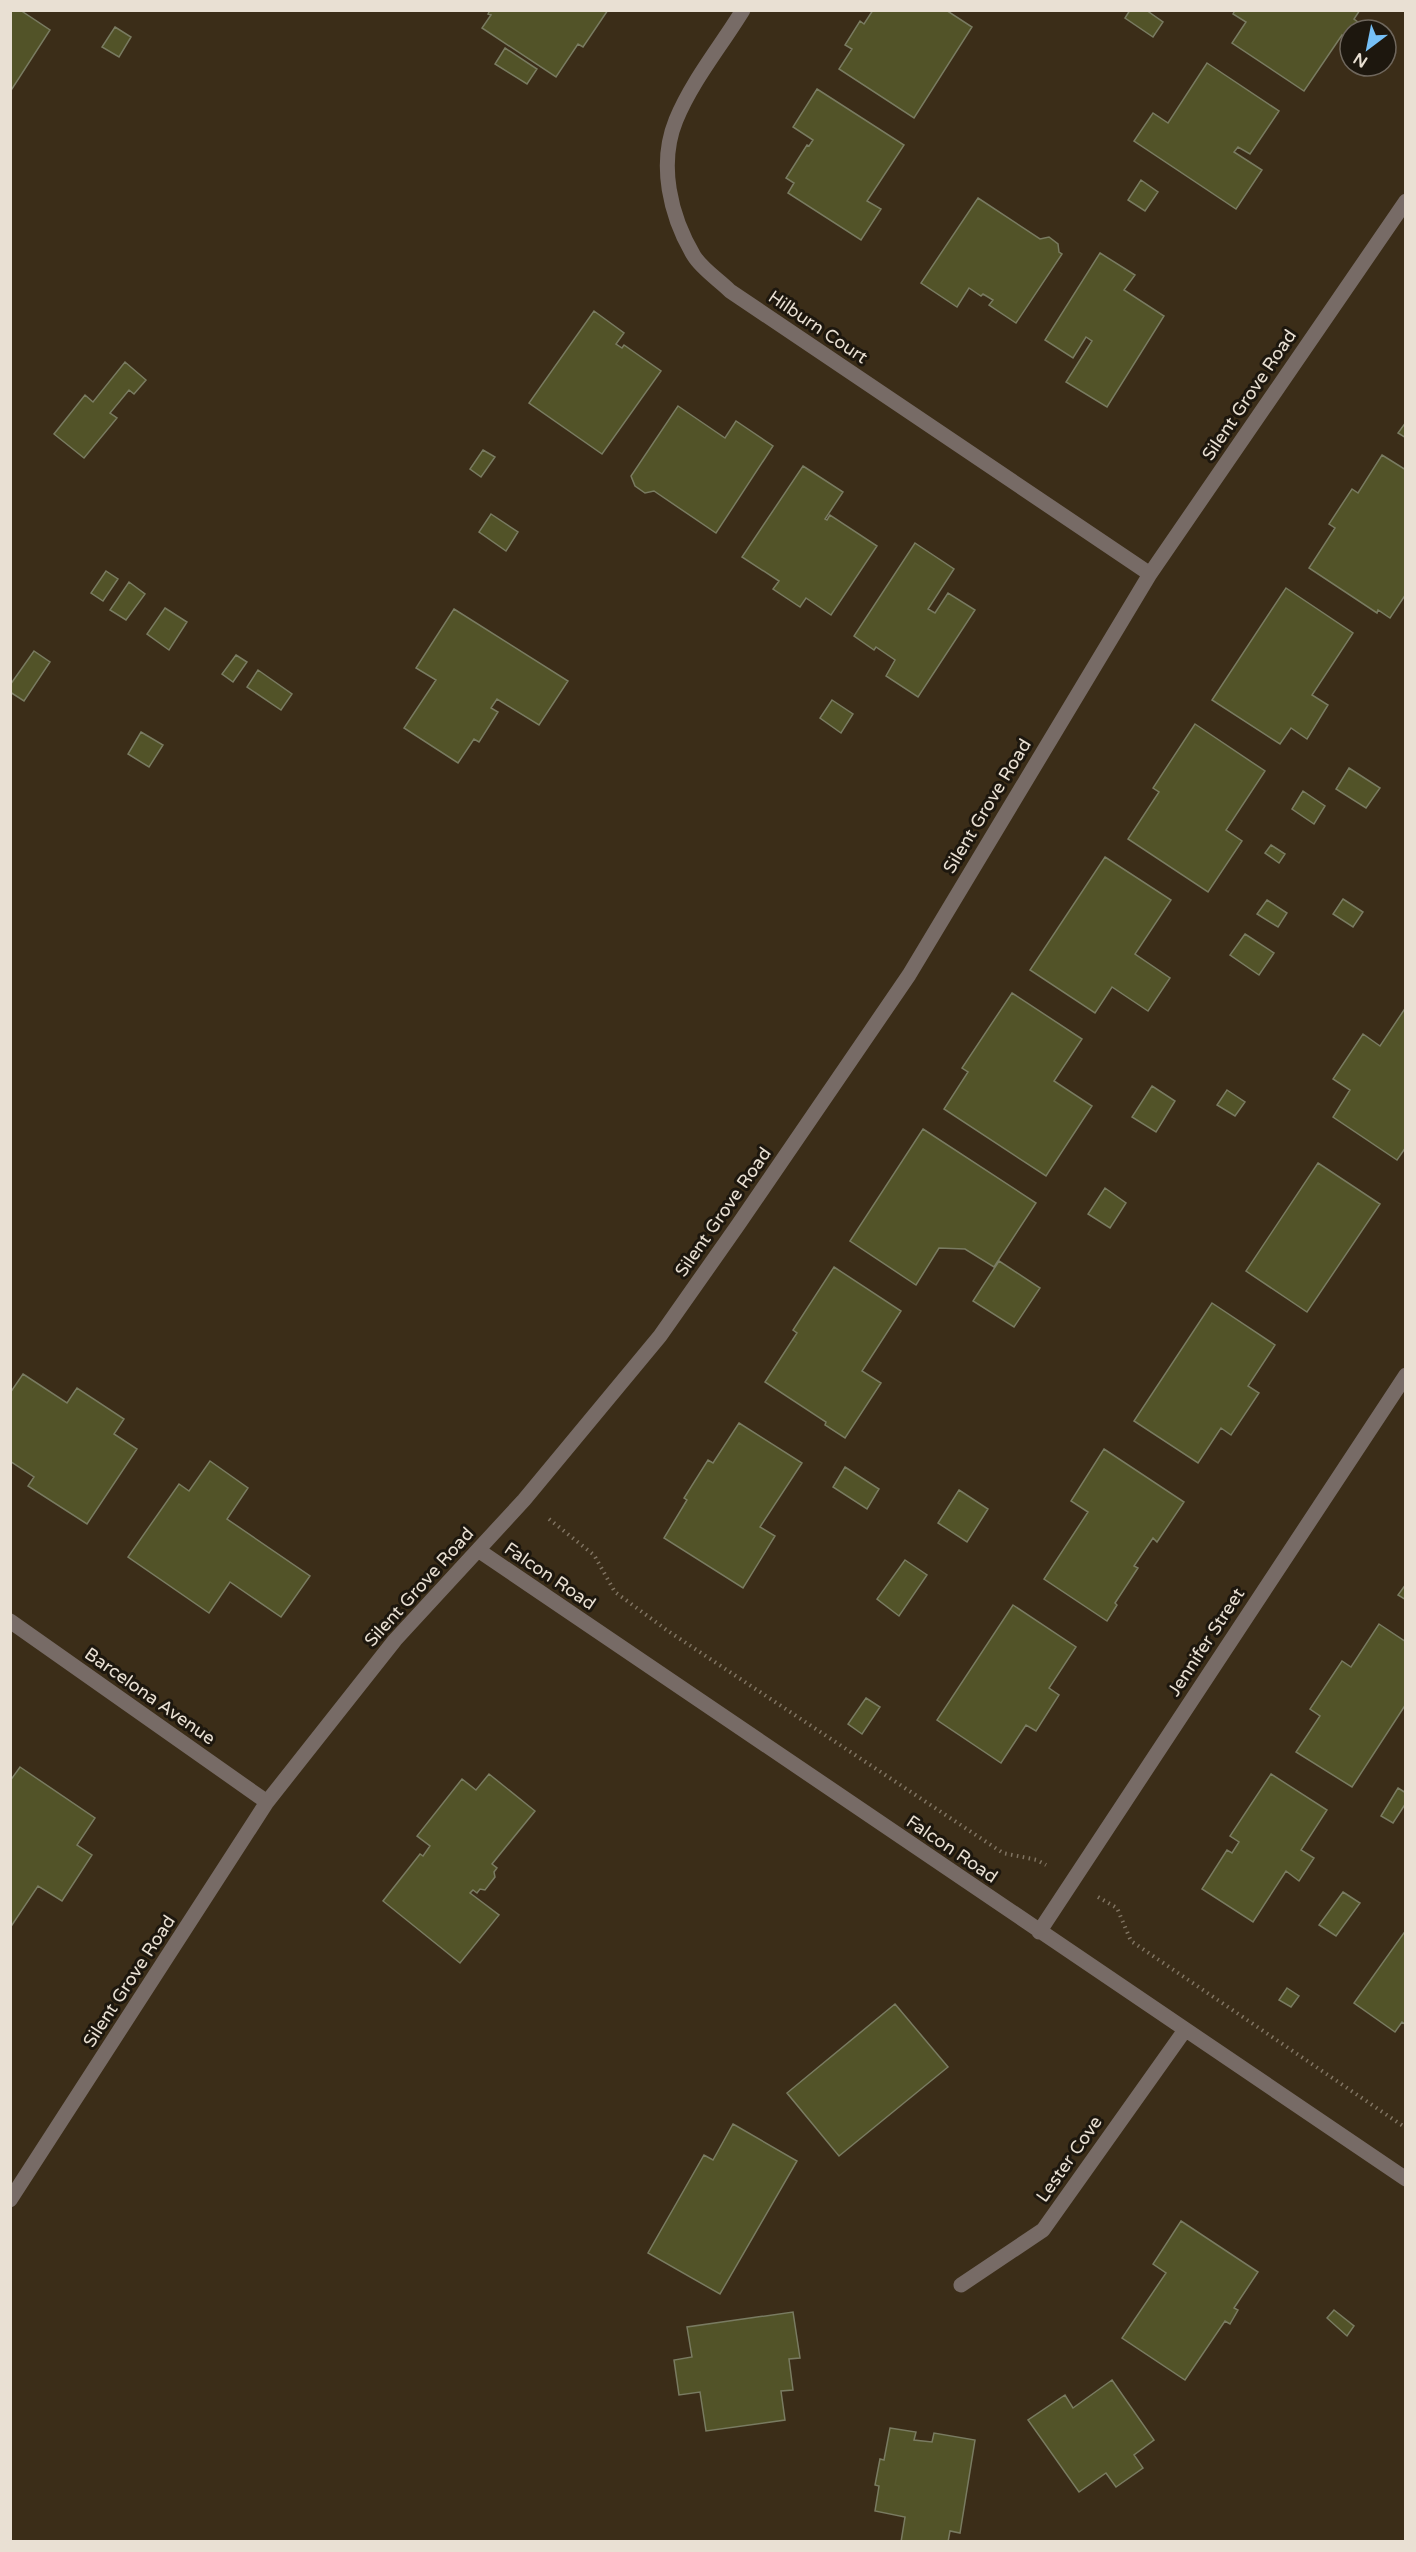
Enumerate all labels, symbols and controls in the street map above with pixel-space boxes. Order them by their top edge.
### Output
north arrow [1338,18,1398,78]
text: N [1350,48,1371,72]
street label: Hilburn Court [764,286,872,368]
street label: Silent Grove Road [1197,325,1301,465]
street label: Silent Grove Road [938,735,1036,877]
street label: Silent Grove Road [670,1143,776,1281]
street label: Silent Grove Road [360,1523,478,1651]
street label: Falcon Road [500,1537,600,1615]
street label: Jennifer Street [1163,1584,1249,1700]
street label: Barcelona Avenue [80,1643,220,1749]
street label: Falcon Road [902,1810,1002,1888]
street label: Silent Grove Road [78,1911,180,2051]
street label: Lester Cove [1031,2112,1107,2206]

